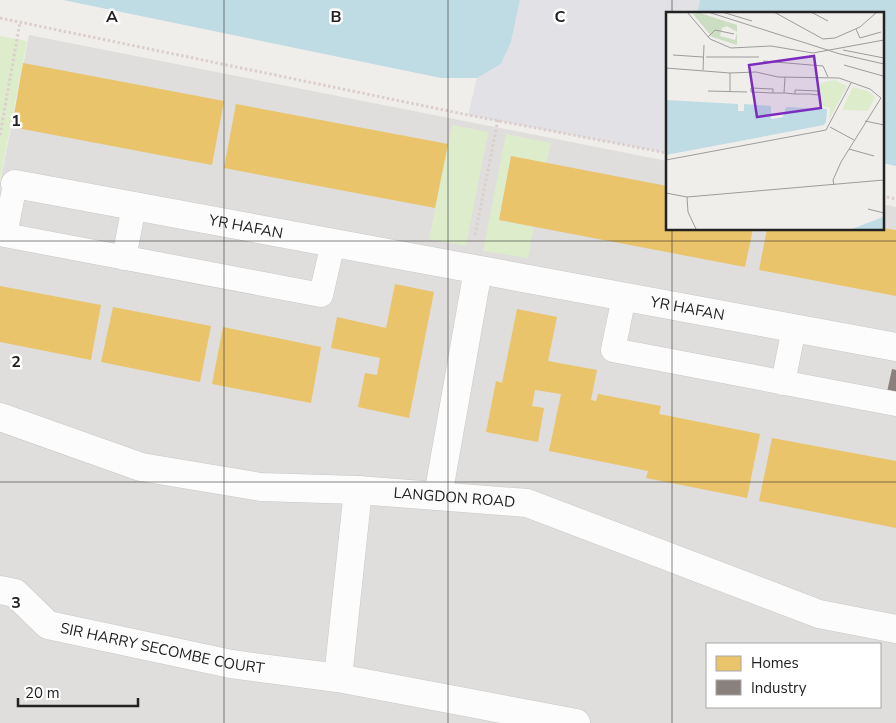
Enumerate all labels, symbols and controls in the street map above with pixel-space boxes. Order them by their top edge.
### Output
text: A [106,6,118,28]
text: B [330,6,342,28]
text: C [555,6,566,28]
inset map [666,12,884,230]
text: 1 [11,110,21,132]
street label: YR HAFAN [206,210,285,243]
street label: YR HAFAN [648,292,726,325]
text: 2 [11,351,21,373]
street label: LANGDON ROAD [393,483,516,512]
text: 3 [11,592,21,614]
street label: SIR HARRY SECOMBE COURT [58,618,266,678]
legend [706,643,881,708]
text: Homes [751,653,799,673]
scale bar [18,676,138,708]
text: Industry [751,678,807,698]
text: 20 m [25,683,60,703]

